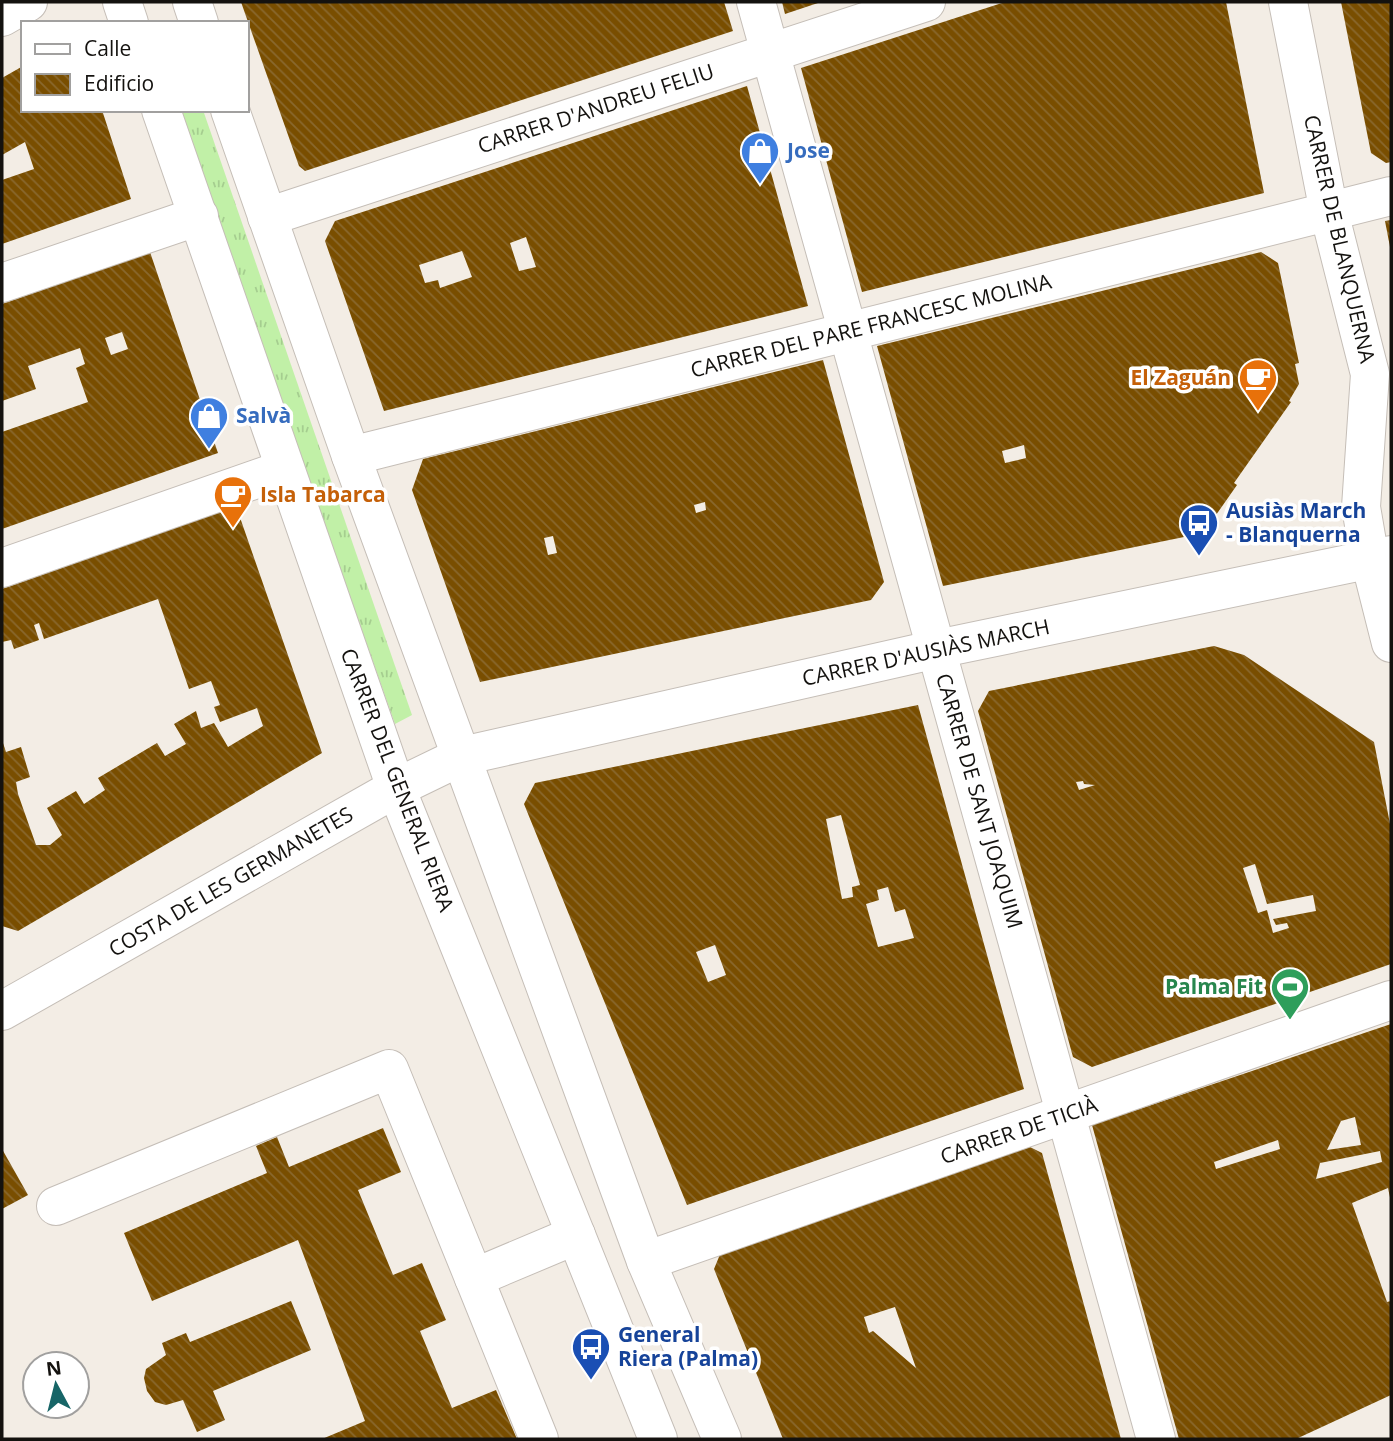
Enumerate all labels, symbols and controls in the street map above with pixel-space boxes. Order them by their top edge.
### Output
legend [21,21,248,112]
text: Calle [84,34,131,62]
street label: CARRER D'ANDREU FELIU [474,57,717,159]
text: Edificio [84,69,154,97]
street label: CARRER DE BLANQUERNA [1298,112,1382,366]
shop icon: Jose [739,130,781,185]
place label: Jose [785,136,830,164]
street label: CARRER DEL PARE FRANCESC MOLINA [687,266,1055,383]
cafe icon: El Zaguán [1237,357,1279,412]
place label: El Zaguán [1130,363,1231,391]
shop icon: Salvà [188,395,230,450]
place label: Salvà [236,401,291,429]
cafe icon: Isla Tabarca [212,474,254,529]
place label: Isla Tabarca [260,480,386,508]
place label: Ausiàs March - Blanquerna [1226,496,1366,548]
bus stop icon: Ausiàs March - Blanquerna [1178,502,1220,557]
street label: CARRER D'AUSIÀS MARCH [799,612,1052,692]
street label: CARRER DEL GENERAL RIERA [335,644,461,916]
street label: CARRER DE SANT JOAQUIM [930,670,1030,932]
street label: COSTA DE LES GERMANETES [103,800,358,963]
sports icon: Palma Fit [1269,966,1311,1021]
place label: Palma Fit [1165,972,1263,1000]
street label: CARRER DE TICIÀ [936,1090,1102,1170]
place label: General Riera (Palma) [618,1320,758,1372]
bus stop icon: General Riera (Palma) [570,1326,612,1381]
north arrow [21,1350,91,1420]
text: N [45,1354,63,1382]

